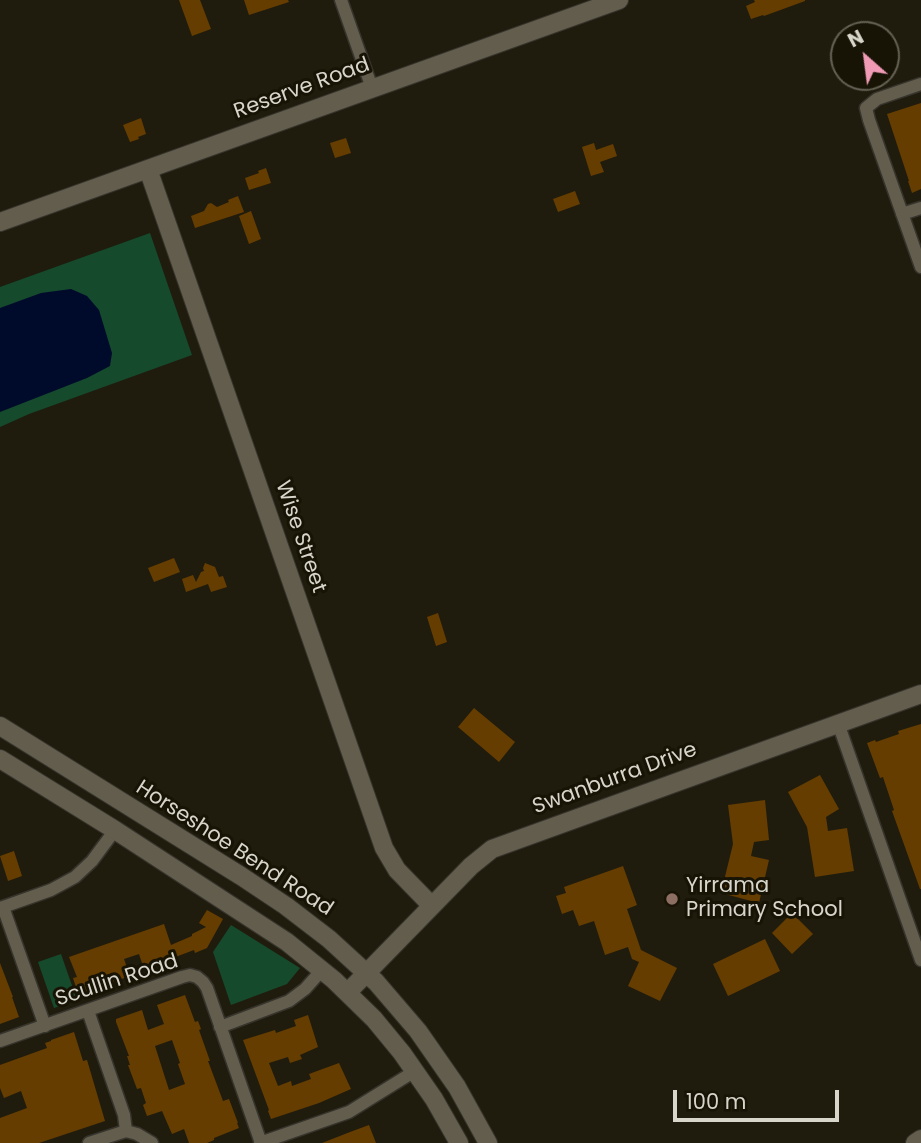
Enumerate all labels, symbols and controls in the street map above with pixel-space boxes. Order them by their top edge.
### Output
north arrow [830,21,900,91]
text: N [843,24,868,54]
street label: Reserve Road [231,53,373,125]
street label: Wise Street [269,478,331,596]
street label: Swanburra Drive [529,738,701,820]
street label: Horseshoe Bend Road [131,776,337,922]
place label: Yirrama Primary School [686,874,843,924]
marker: Yirrama Primary School [664,891,680,907]
street label: Scullin Road [52,949,182,1013]
scale bar [676,1076,842,1120]
text: 100 m [686,1087,746,1116]

